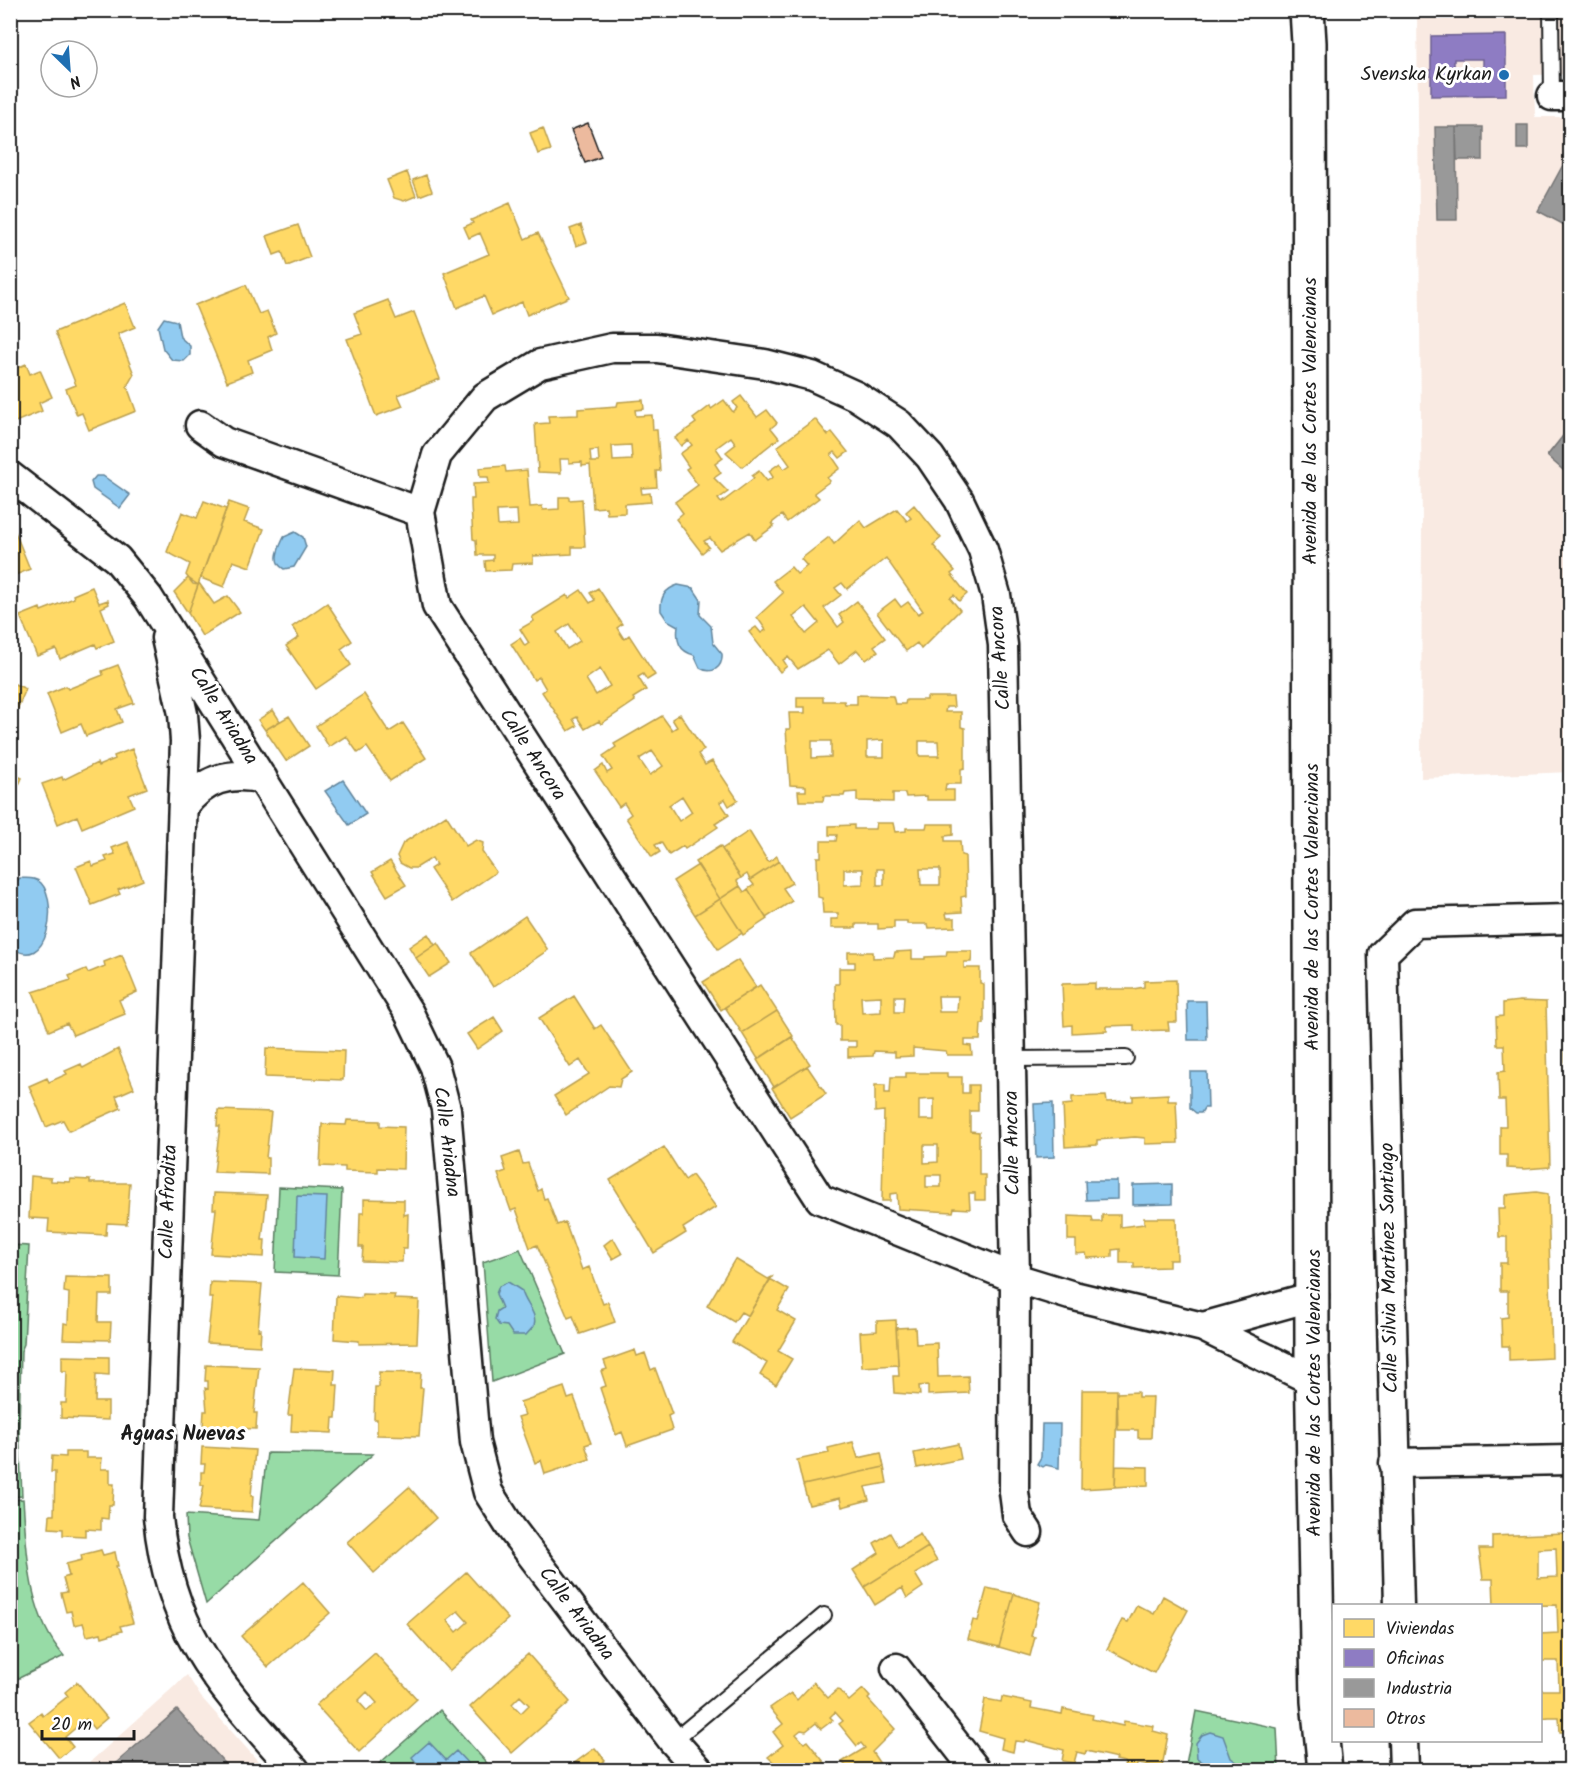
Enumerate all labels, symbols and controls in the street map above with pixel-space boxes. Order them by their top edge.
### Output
north arrow [39,39,99,99]
place label: Svenska Kyrkan [1361,59,1492,91]
text: N [65,68,85,95]
marker: Svenska Kyrkan [1497,68,1511,82]
street label: Avenida de las Cortes Valencianas [1295,277,1327,565]
street label: Calle Ancora [981,605,1021,711]
street label: Calle Ariadna [180,660,266,772]
street label: Calle Ancora [490,702,574,808]
street label: Avenida de las Cortes Valencianas [1297,763,1329,1051]
street label: Calle Ariadna [423,1085,469,1199]
street label: Calle Ancora [996,1090,1030,1196]
street label: Calle Silvia Martínez Santiago [1372,1142,1408,1394]
street label: Calle Afrodita [151,1144,187,1260]
street label: Avenida de las Cortes Valencianas [1299,1249,1331,1537]
district label: Aguas Nuevas [120,1418,246,1451]
street label: Calle Ariadna [530,1560,622,1668]
legend [1332,1604,1542,1742]
text: Viviendas [1386,1615,1455,1644]
text: Oficinas [1386,1645,1445,1674]
text: Industria [1386,1675,1452,1704]
scale bar [42,1703,134,1741]
text: Otros [1386,1705,1426,1734]
text: 20 m [51,1711,92,1740]

